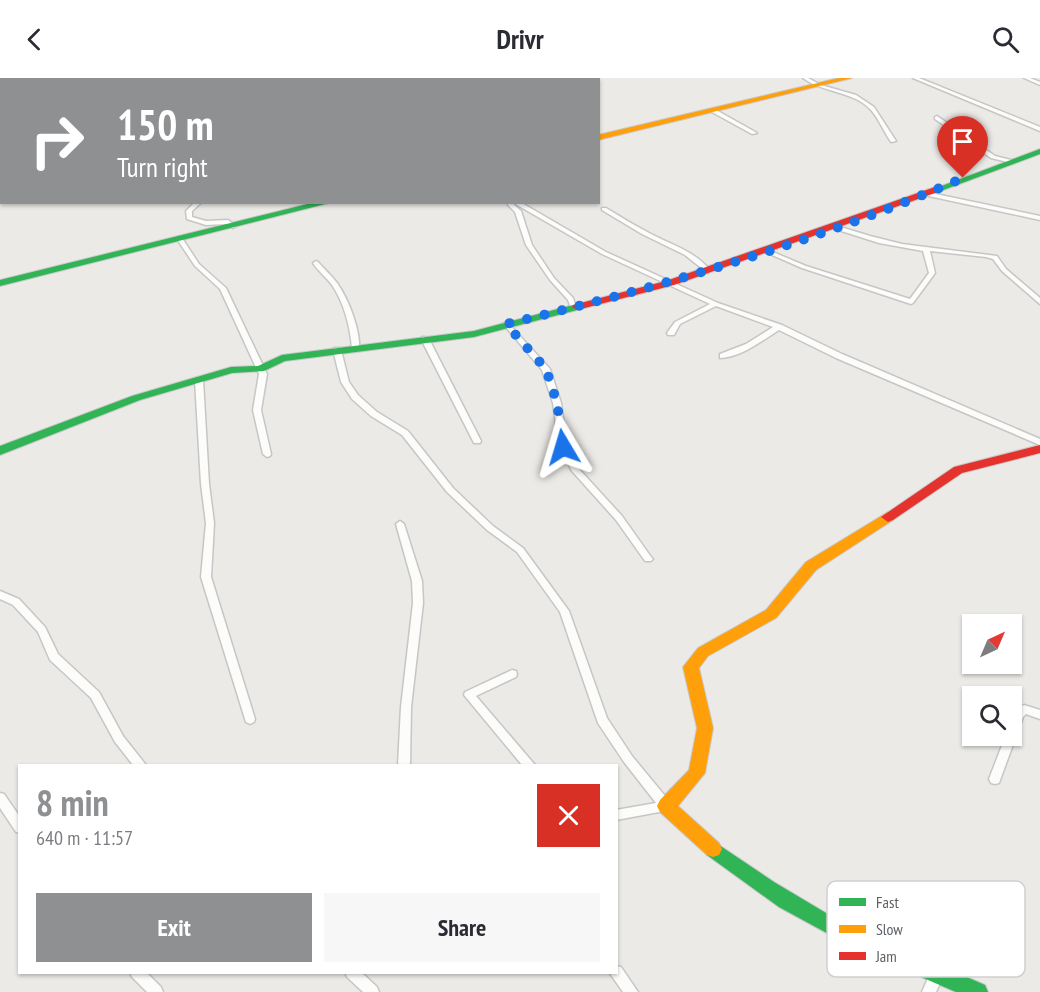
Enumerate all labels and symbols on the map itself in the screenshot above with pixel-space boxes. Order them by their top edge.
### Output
pin [937,116,988,178]
position arrow [531,415,595,479]
north arrow [962,614,1022,674]
legend [827,881,1025,977]
text: Fast [876,892,899,912]
text: Slow [876,919,903,939]
text: Jam [875,946,897,966]

